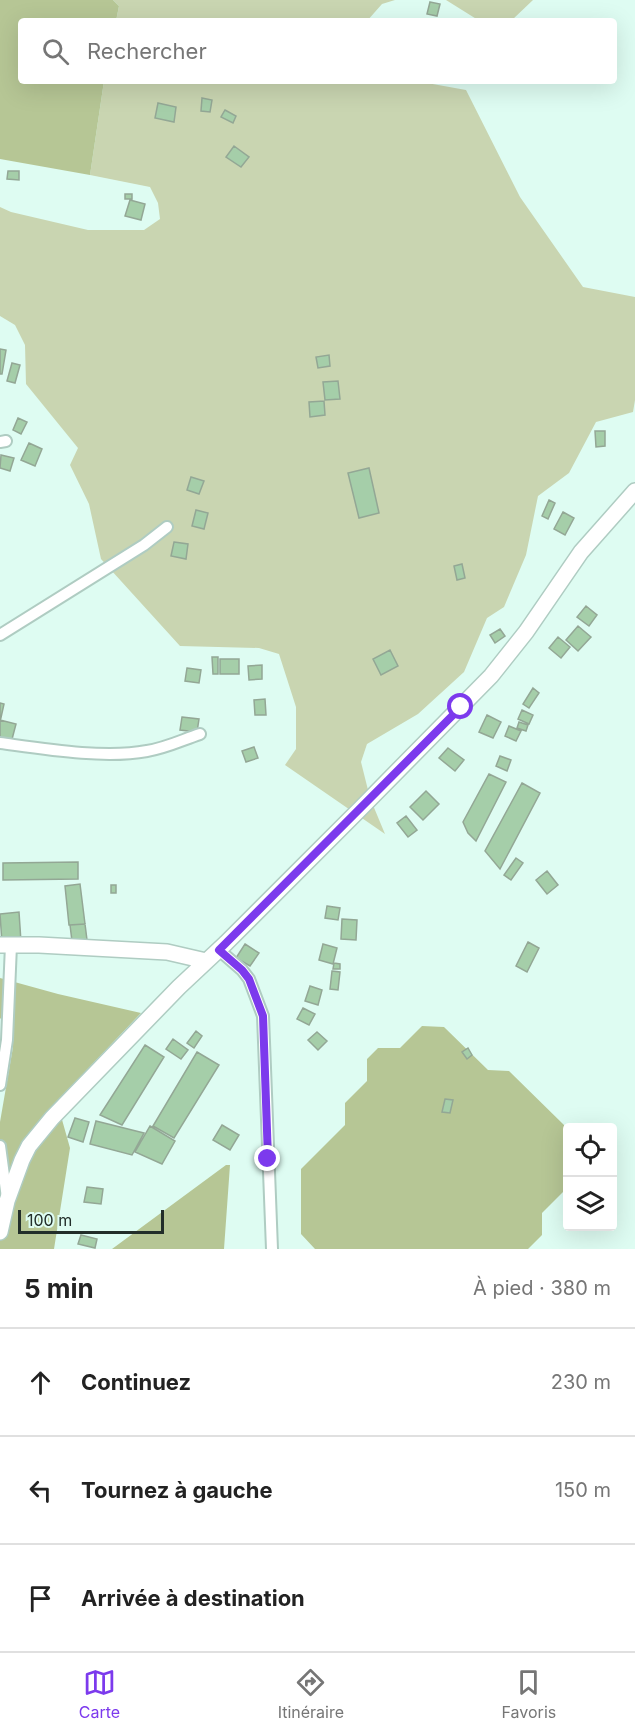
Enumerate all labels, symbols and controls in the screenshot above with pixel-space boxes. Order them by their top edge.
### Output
search box [18,18,617,84]
icon: search [39,35,72,68]
text: Rechercher [87,38,207,64]
route start [447,693,473,719]
map controls [563,1123,617,1231]
button: locate [563,1123,617,1177]
route end [254,1145,280,1171]
button: layers [563,1177,617,1231]
scale bar [18,1207,164,1234]
text: 100 m [27,1210,72,1230]
text: 5 min [24,1273,94,1304]
text: À pied · 380 m [473,1276,611,1300]
icon: ahead [24,1366,57,1399]
text: Continuez [81,1369,191,1395]
text: 230 m [551,1370,611,1394]
icon: left [24,1474,57,1507]
text: Tournez à gauche [81,1477,273,1503]
text: 150 m [555,1478,611,1502]
icon: arrive [24,1582,57,1615]
text: Arrivée à destination [81,1585,305,1611]
tab: Carte [79,1666,120,1722]
tab: Itinéraire [278,1666,344,1722]
tab: Favoris [502,1666,556,1722]

